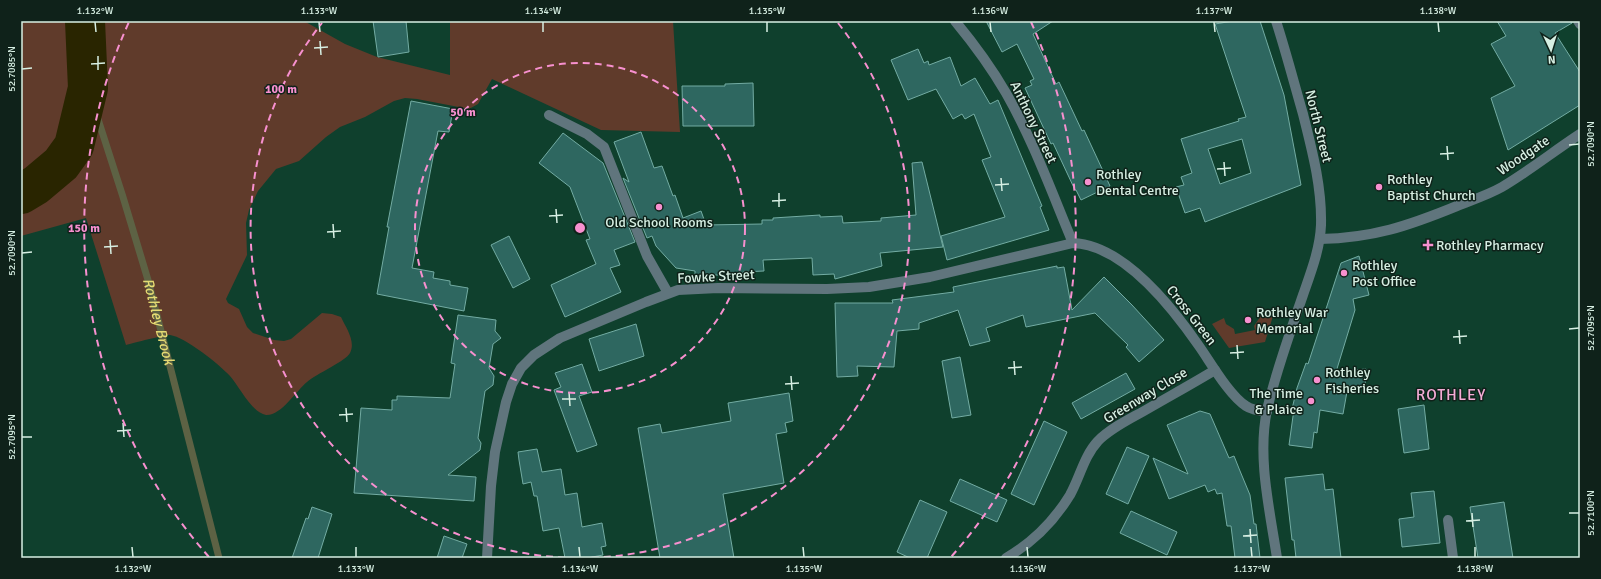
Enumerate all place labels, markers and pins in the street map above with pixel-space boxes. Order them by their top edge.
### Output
place label: Rothley Dental Centre [1096,166,1179,199]
place label: Rothley Baptist Church [1387,171,1476,204]
marker: Rothley Dental Centre [1083,177,1093,187]
marker: Rothley Baptist Church [1374,182,1384,192]
marker: Old School Rooms [654,202,664,212]
place label: Old School Rooms [605,214,713,231]
centre of rings [573,221,587,235]
place label: Rothley Pharmacy [1436,237,1544,254]
marker: Rothley Pharmacy [1423,240,1433,250]
place label: Rothley Post Office [1352,257,1416,290]
marker: Rothley Post Office [1339,268,1349,278]
place label: Rothley War Memorial [1256,304,1329,337]
marker: Rothley War Memorial [1243,315,1253,325]
place label: Rothley Fisheries [1325,364,1379,397]
marker: Rothley Fisheries [1312,375,1322,385]
place label: The Time & Plaice [1250,385,1303,418]
marker: The Time & Plaice [1306,396,1316,406]

